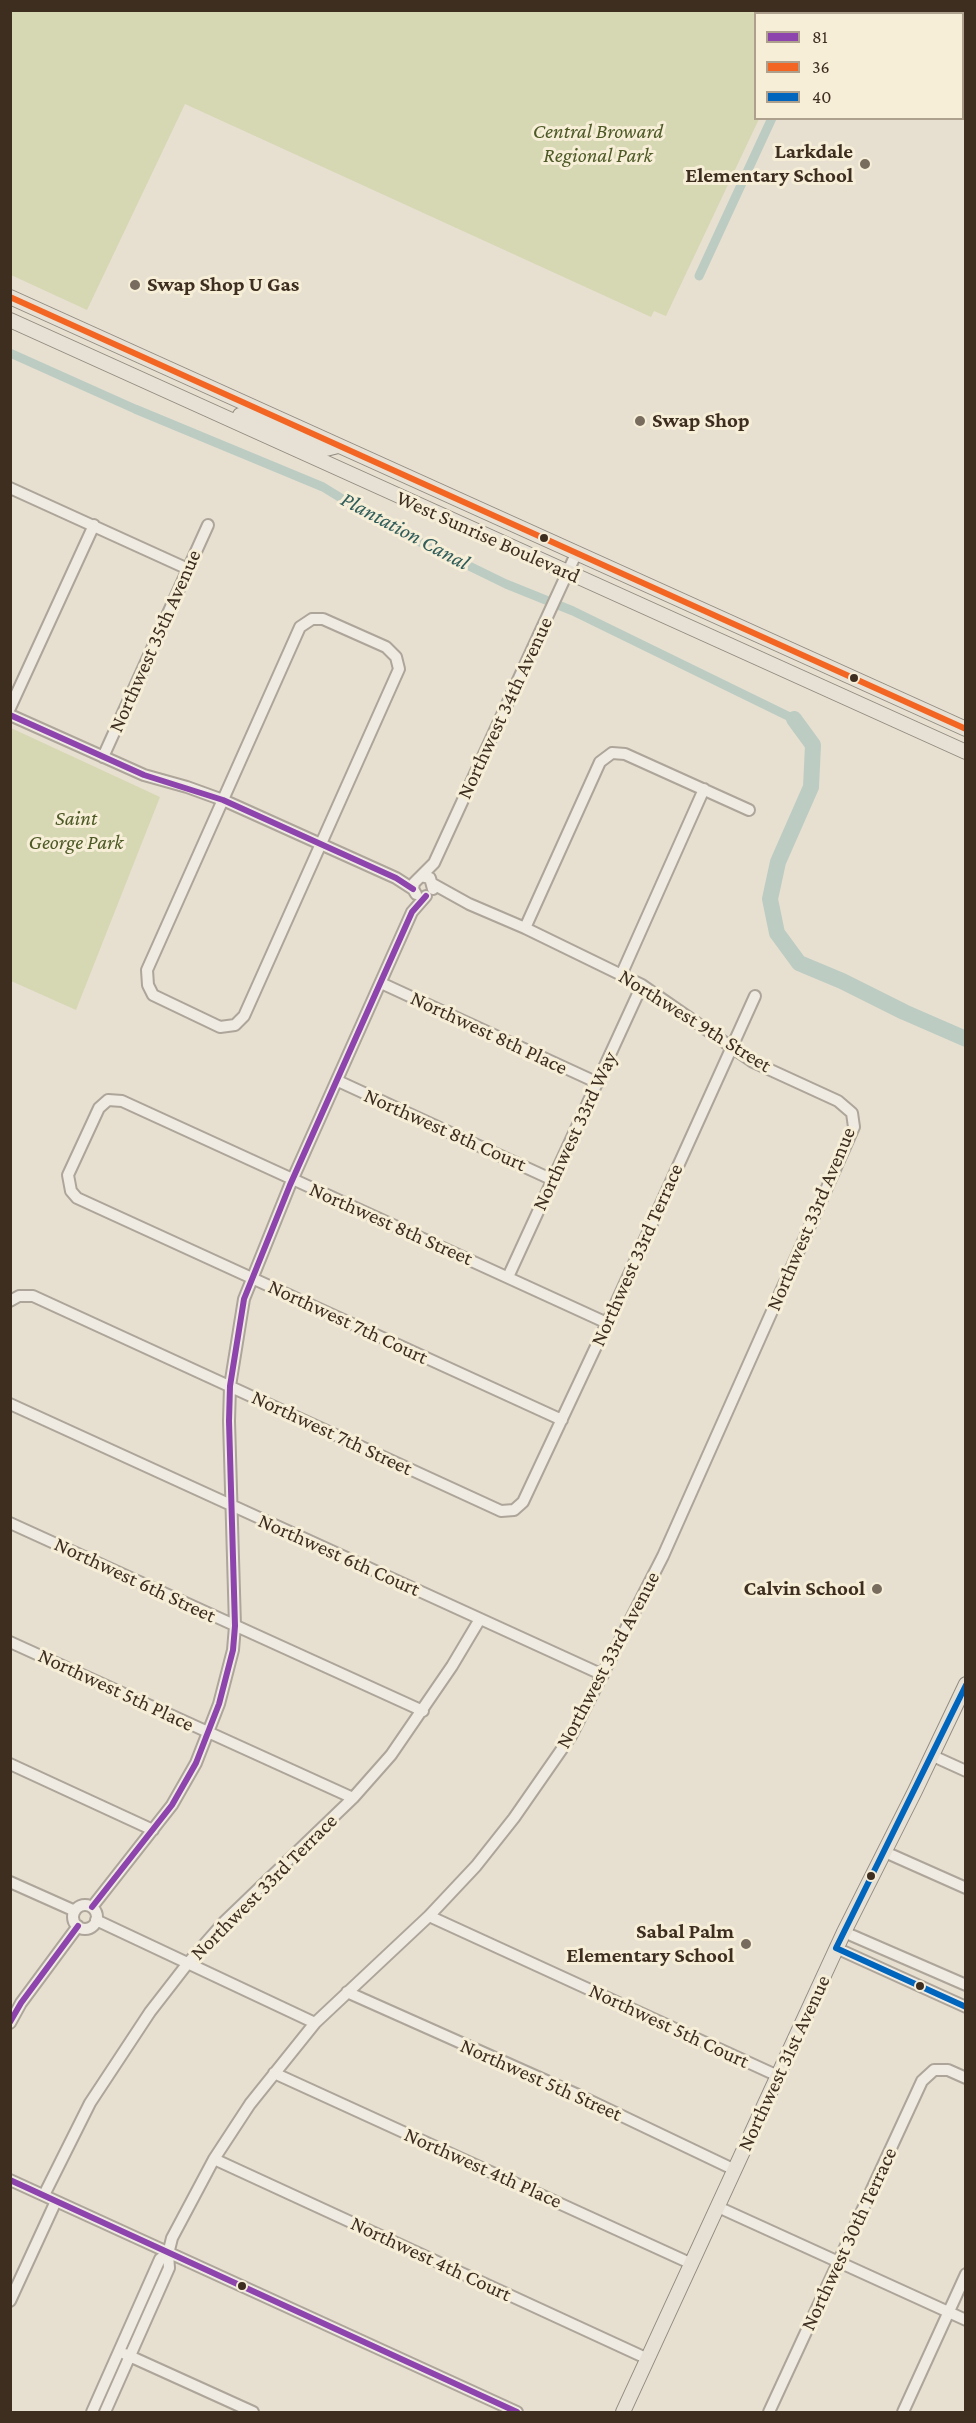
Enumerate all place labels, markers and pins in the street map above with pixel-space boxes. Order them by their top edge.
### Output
place label: Larkdale Elementary School [685,139,853,189]
marker: Larkdale Elementary School [858,157,872,171]
place label: Swap Shop U Gas [147,272,299,298]
marker: Swap Shop U Gas [128,278,142,292]
place label: Swap Shop [652,408,750,434]
marker: Swap Shop [633,414,647,428]
unlabelled marker [538,532,550,544]
unlabelled marker [848,672,860,684]
place label: Calvin School [744,1576,865,1602]
marker: Calvin School [870,1582,884,1596]
unlabelled marker [865,1870,877,1882]
place label: Sabal Palm Elementary School [566,1919,734,1969]
marker: Sabal Palm Elementary School [739,1937,753,1951]
unlabelled marker [914,1980,926,1992]
unlabelled marker [236,2280,248,2292]

